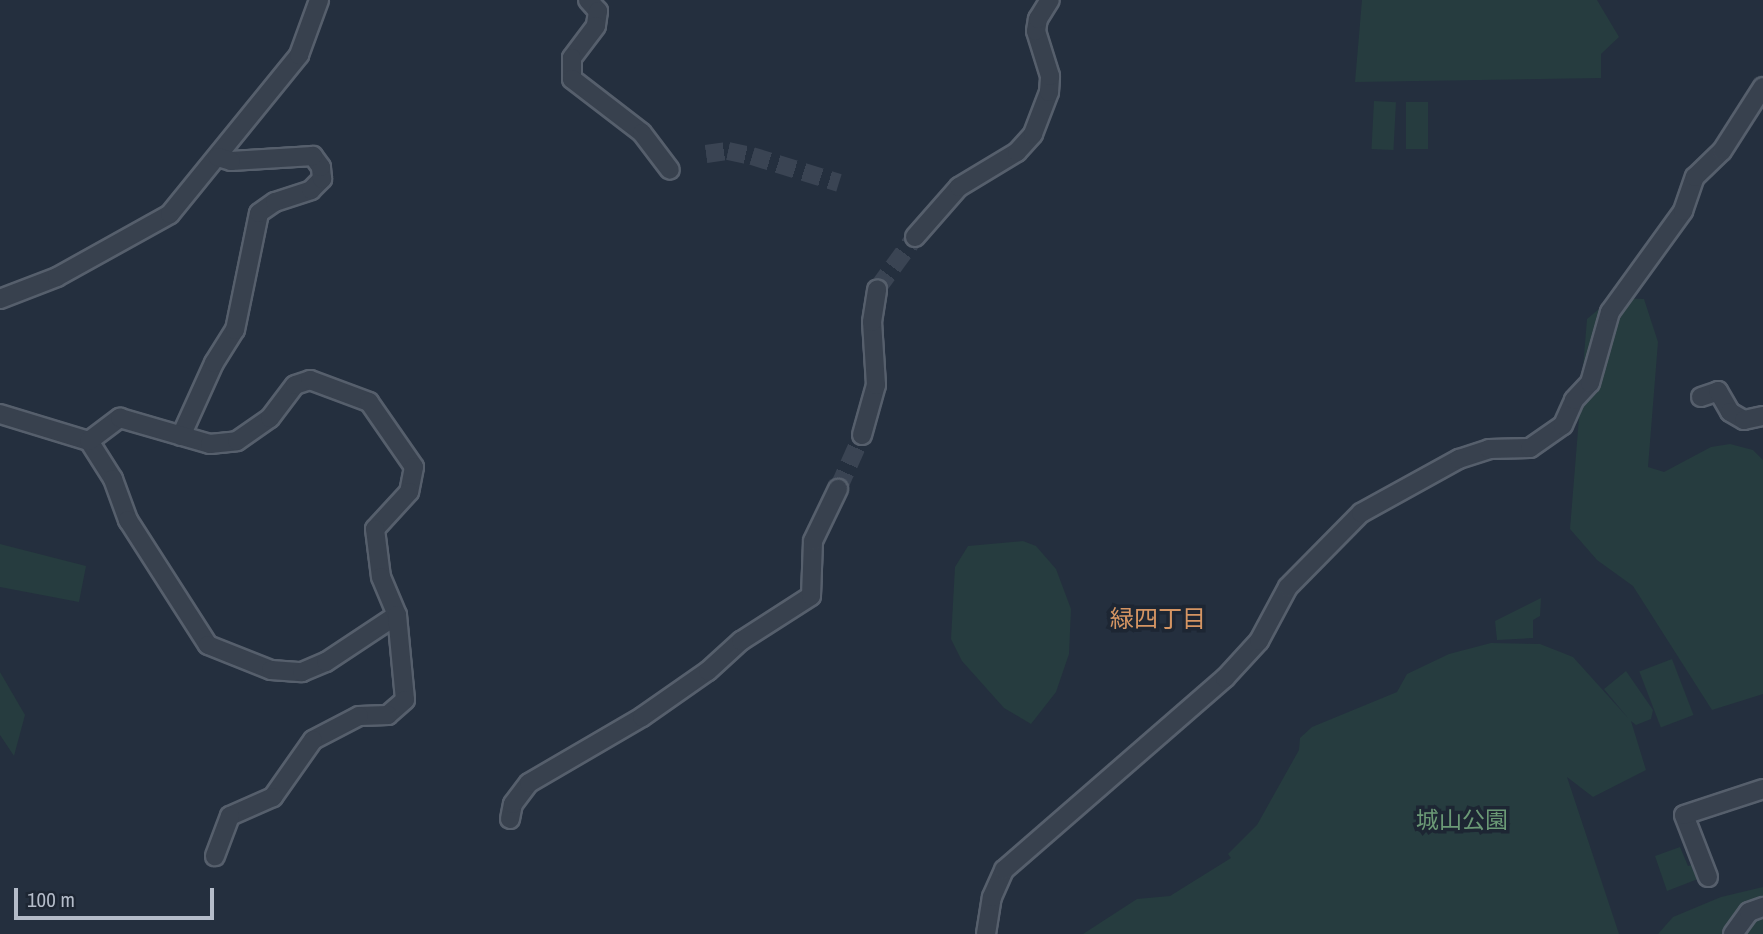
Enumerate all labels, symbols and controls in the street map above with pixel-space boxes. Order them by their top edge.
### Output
district label: 緑四丁目 [1110,605,1206,633]
park label: 城山公園 [1416,806,1508,834]
scale bar [18,874,217,918]
text: 100 m [27,885,75,914]

